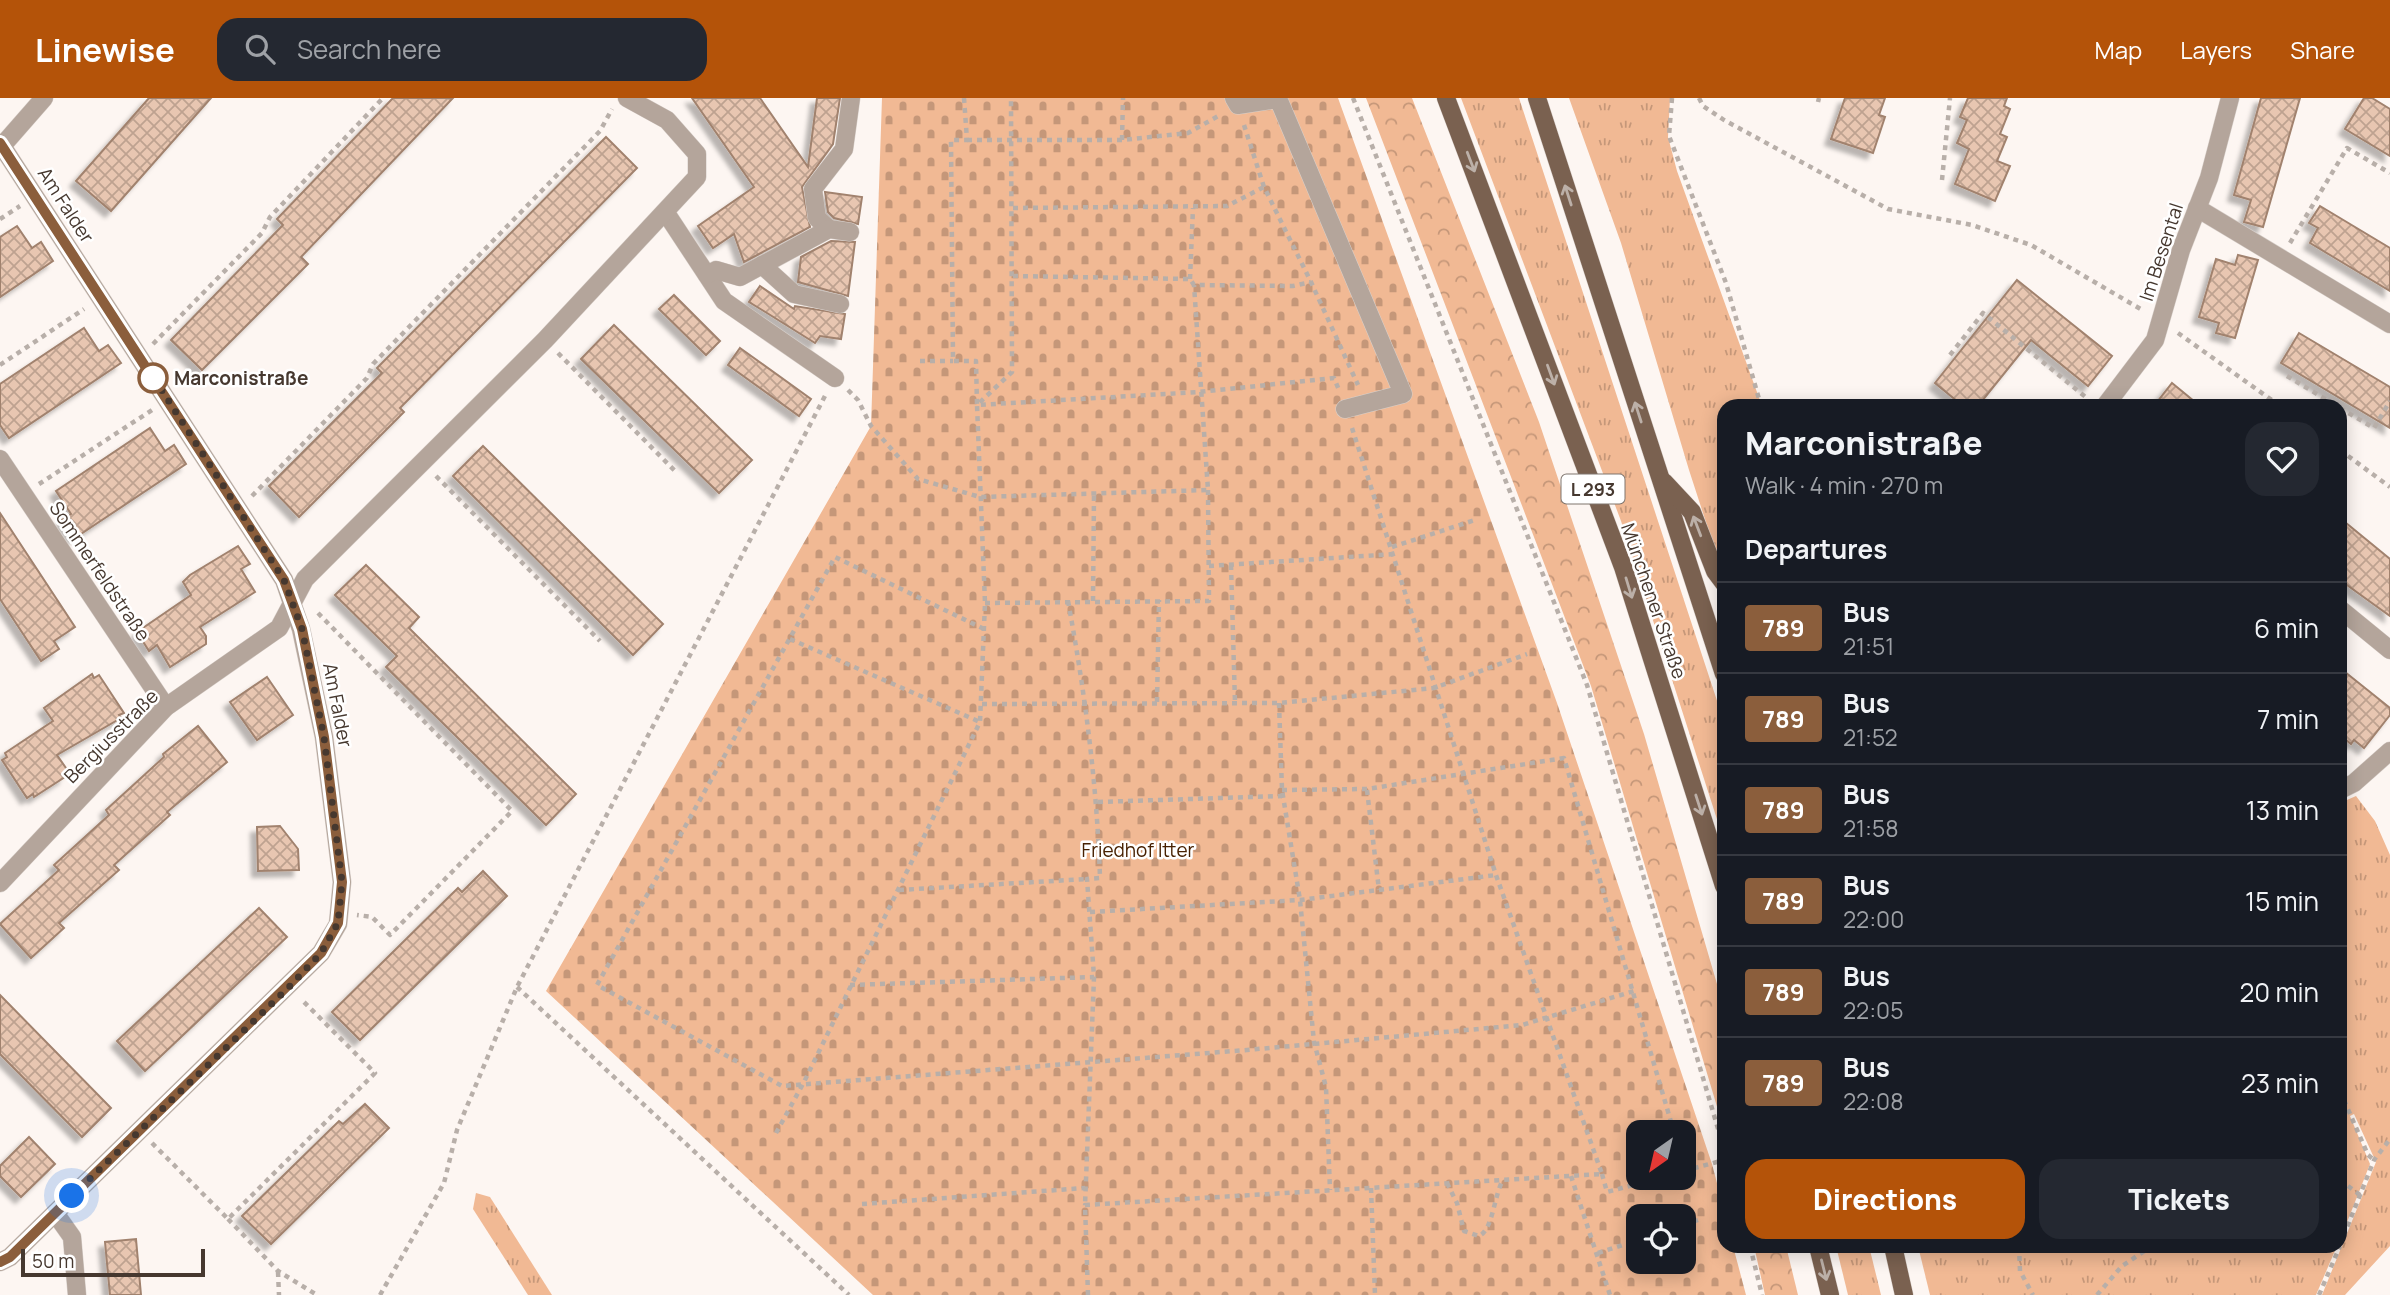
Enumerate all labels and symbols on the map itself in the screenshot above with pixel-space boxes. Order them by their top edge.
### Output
one-way arrow [1465,150,1478,172]
street label: Am Falder [32,162,100,248]
one-way arrow [1561,184,1574,206]
street label: Im Besental [2133,200,2189,304]
marker: Marconistraße [138,363,168,393]
one-way arrow [1545,363,1558,385]
place label: Marconistraße [174,365,308,391]
one-way arrow [1631,401,1644,423]
road number: L 293 [1562,474,1624,503]
street label: Sommerfeldstraße [44,496,156,646]
one-way arrow [1690,516,1703,537]
street label: Münchener Straße [1615,520,1693,682]
one-way arrow [1624,577,1637,599]
street label: Am Falder [317,661,359,750]
street label: Bergiusstraße [58,683,164,789]
one-way arrow [1693,793,1706,815]
park label: Friedhof Itter [1082,837,1195,863]
north arrow [1626,1120,1696,1190]
your location [54,1178,89,1213]
scale bar [21,1246,205,1278]
one-way arrow [1818,1259,1831,1281]

